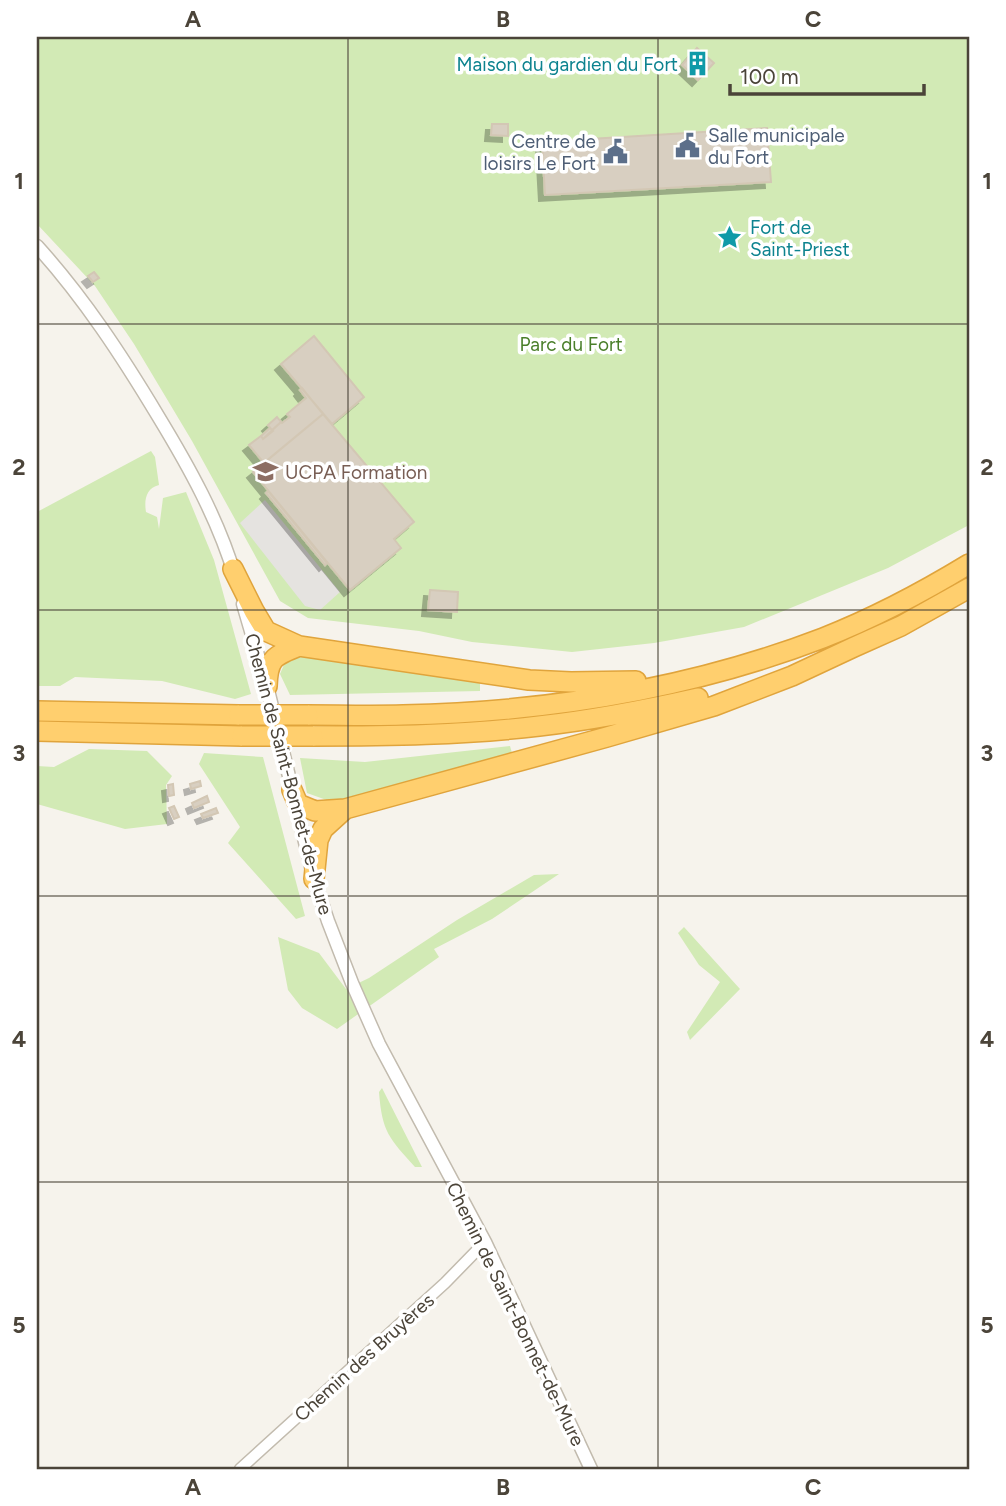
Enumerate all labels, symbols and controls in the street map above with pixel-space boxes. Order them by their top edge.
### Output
text: A [185,5,202,33]
text: B [496,5,510,33]
text: C [805,5,822,33]
building icon: Maison du gardien du Fort [684,50,712,78]
scale bar [730,52,924,96]
place label: Maison du gardien du Fort [456,53,678,76]
text: 100 m [740,64,799,89]
place label: Salle municipale du Fort [708,124,845,169]
place label: Centre de loisirs Le Fort [483,130,596,175]
public building icon: Salle municipale du Fort [674,132,702,160]
public building icon: Centre de loisirs Le Fort [602,138,630,166]
text: 1 [14,167,24,195]
text: 1 [982,167,992,195]
place label: Fort de Saint-Priest [750,216,850,261]
place icon: Fort de Saint-Priest [716,224,744,252]
park label: Parc du Fort [519,333,623,356]
text: 2 [12,453,26,481]
text: 2 [980,453,994,481]
school or university icon: UCPA Formation [251,458,279,486]
place label: UCPA Formation [285,461,427,484]
street label: Chemin de Saint-Bonnet-de-Mure [240,631,337,917]
text: 3 [13,739,25,767]
text: 3 [981,739,993,767]
text: 4 [12,1025,26,1053]
text: 4 [980,1025,994,1053]
street label: Chemin de Saint-Bonnet-de-Mure [442,1179,590,1450]
street label: Chemin des Bruyères [290,1288,439,1426]
text: 5 [12,1311,26,1339]
text: 5 [980,1311,994,1339]
text: A [185,1473,202,1501]
text: B [496,1473,510,1501]
text: C [805,1473,822,1501]

